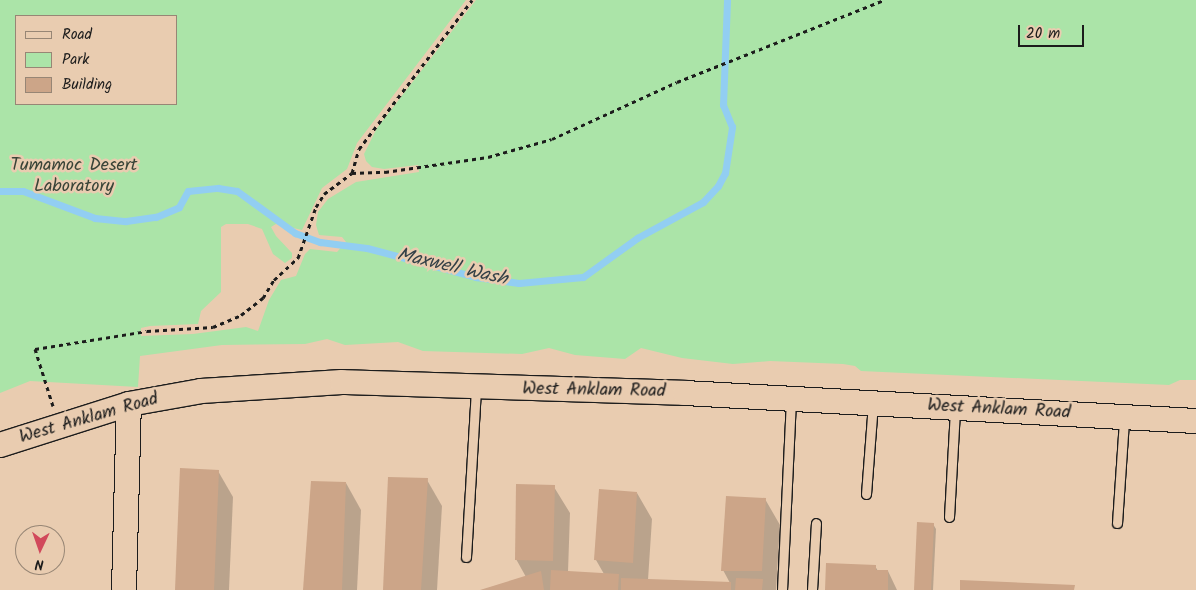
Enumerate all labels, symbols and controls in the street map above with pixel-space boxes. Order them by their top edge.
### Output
legend [15,15,178,105]
scale bar [1021,15,1087,47]
text: 20 m [1026,22,1060,46]
text: Road [62,23,92,47]
text: Park [62,48,89,72]
text: Building [62,73,112,97]
park label: Tumamoc Desert Laboratory [10,156,138,198]
water label: Maxwell Wash [395,244,509,292]
street label: West Anklam Road [522,379,666,403]
street label: West Anklam Road [17,389,161,449]
street label: West Anklam Road [927,395,1071,425]
north arrow [15,525,65,575]
text: N [34,553,44,575]

